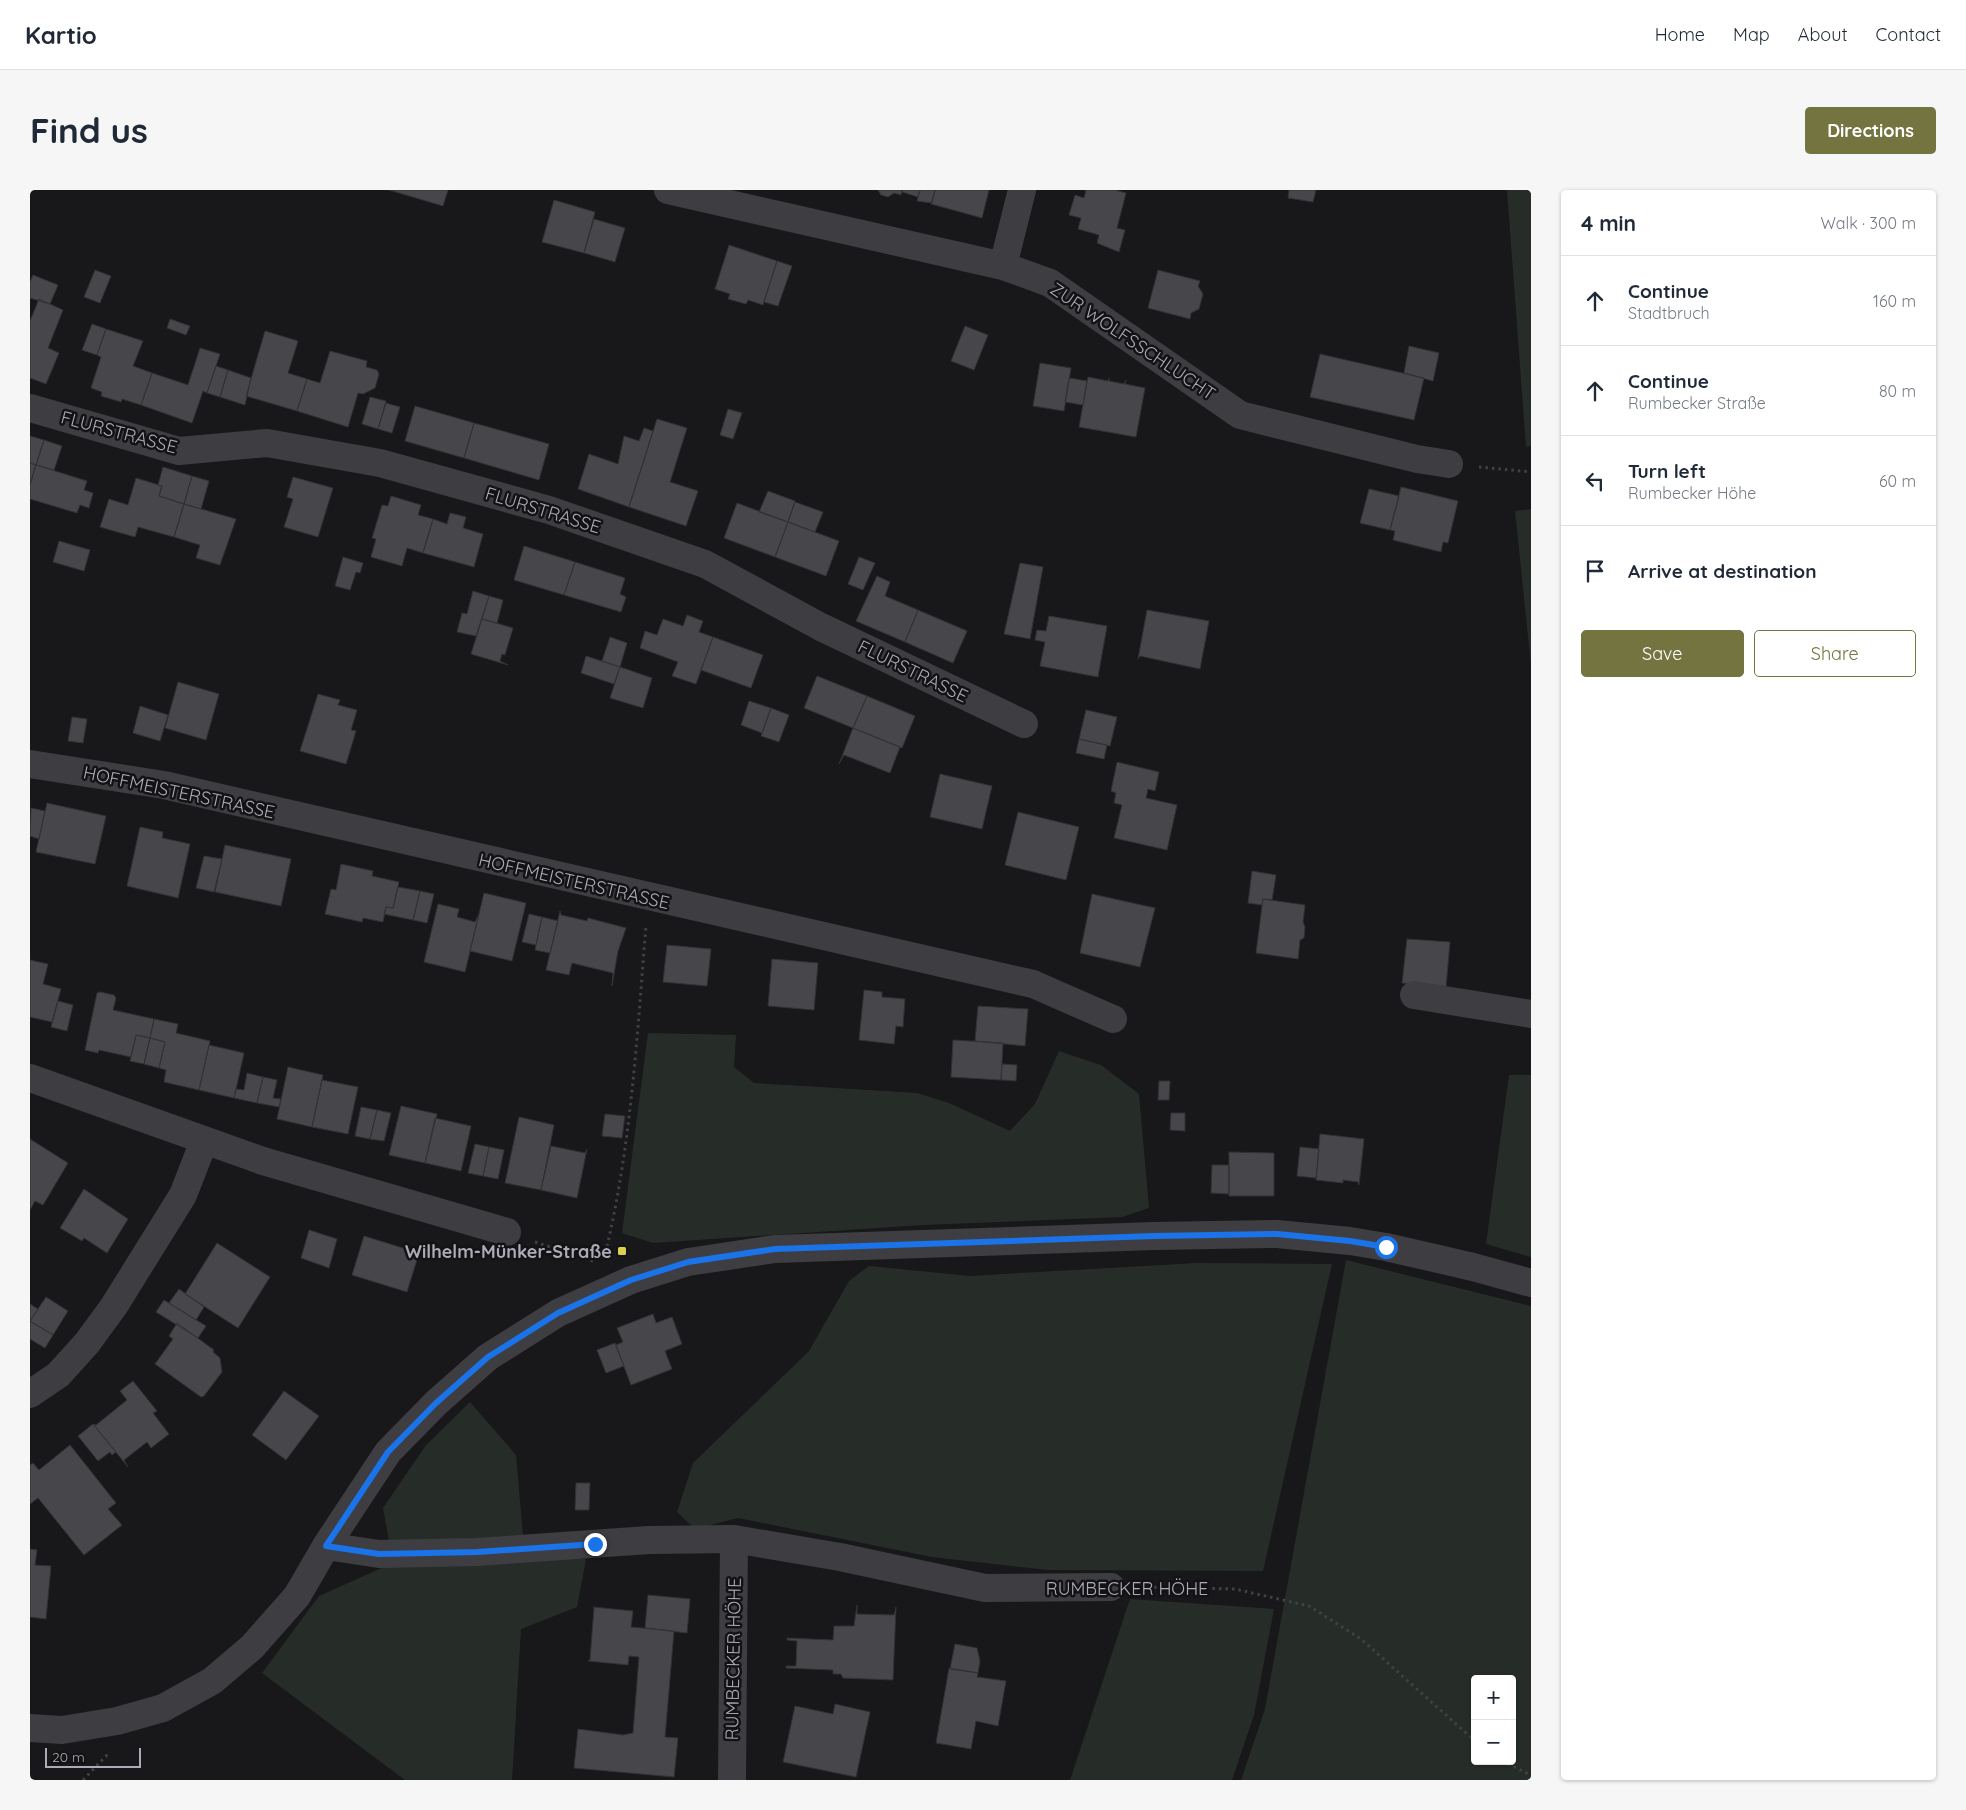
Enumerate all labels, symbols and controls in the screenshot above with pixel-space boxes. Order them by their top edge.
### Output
text: Kartio [25,20,97,50]
text: Home [1655,23,1705,46]
text: Map [1733,23,1770,46]
text: About [1798,23,1848,46]
text: Contact [1876,23,1941,46]
button: Directions [1805,107,1936,154]
text: Find us [30,108,148,152]
text: 4 min [1581,210,1636,236]
text: Walk · 300 m [1821,213,1916,233]
street label: ZUR WOLFSSCHLUCHT [1046,277,1220,405]
text: Continue [1628,279,1709,303]
icon: ahead [1581,287,1609,315]
text: 160 m [1873,291,1916,311]
text: Stadtbruch [1628,303,1710,323]
text: Continue [1628,369,1709,393]
icon: ahead [1581,377,1609,405]
text: 80 m [1879,381,1916,401]
text: Rumbecker Straße [1628,393,1766,413]
street label: FLURSTRASSE [58,405,180,459]
text: Turn left [1628,459,1706,483]
icon: left [1581,467,1609,495]
text: 60 m [1879,471,1916,491]
street label: FLURSTRASSE [483,482,603,538]
text: Rumbecker Höhe [1628,483,1756,503]
icon: arrive [1581,557,1609,585]
text: Arrive at destination [1628,559,1817,583]
button: Save [1581,630,1744,677]
button: Share [1754,630,1916,677]
street label: FLURSTRASSE [854,634,972,708]
street label: HOFFMEISTERSTRASSE [81,760,277,824]
street label: HOFFMEISTERSTRASSE [476,848,672,914]
route start [1375,1236,1398,1259]
place label: Wilhelm-Münker-Straße [405,1240,612,1263]
marker: Wilhelm-Münker-Straße [616,1245,628,1257]
route end [584,1533,607,1556]
street label: RUMBECKER HÖHE [720,1577,746,1741]
street label: RUMBECKER HÖHE [1046,1577,1208,1600]
map controls [1471,1675,1516,1765]
button: + [1471,1675,1516,1720]
button: − [1471,1720,1516,1765]
scale bar [45,1745,141,1768]
text: 20 m [52,1748,85,1766]

